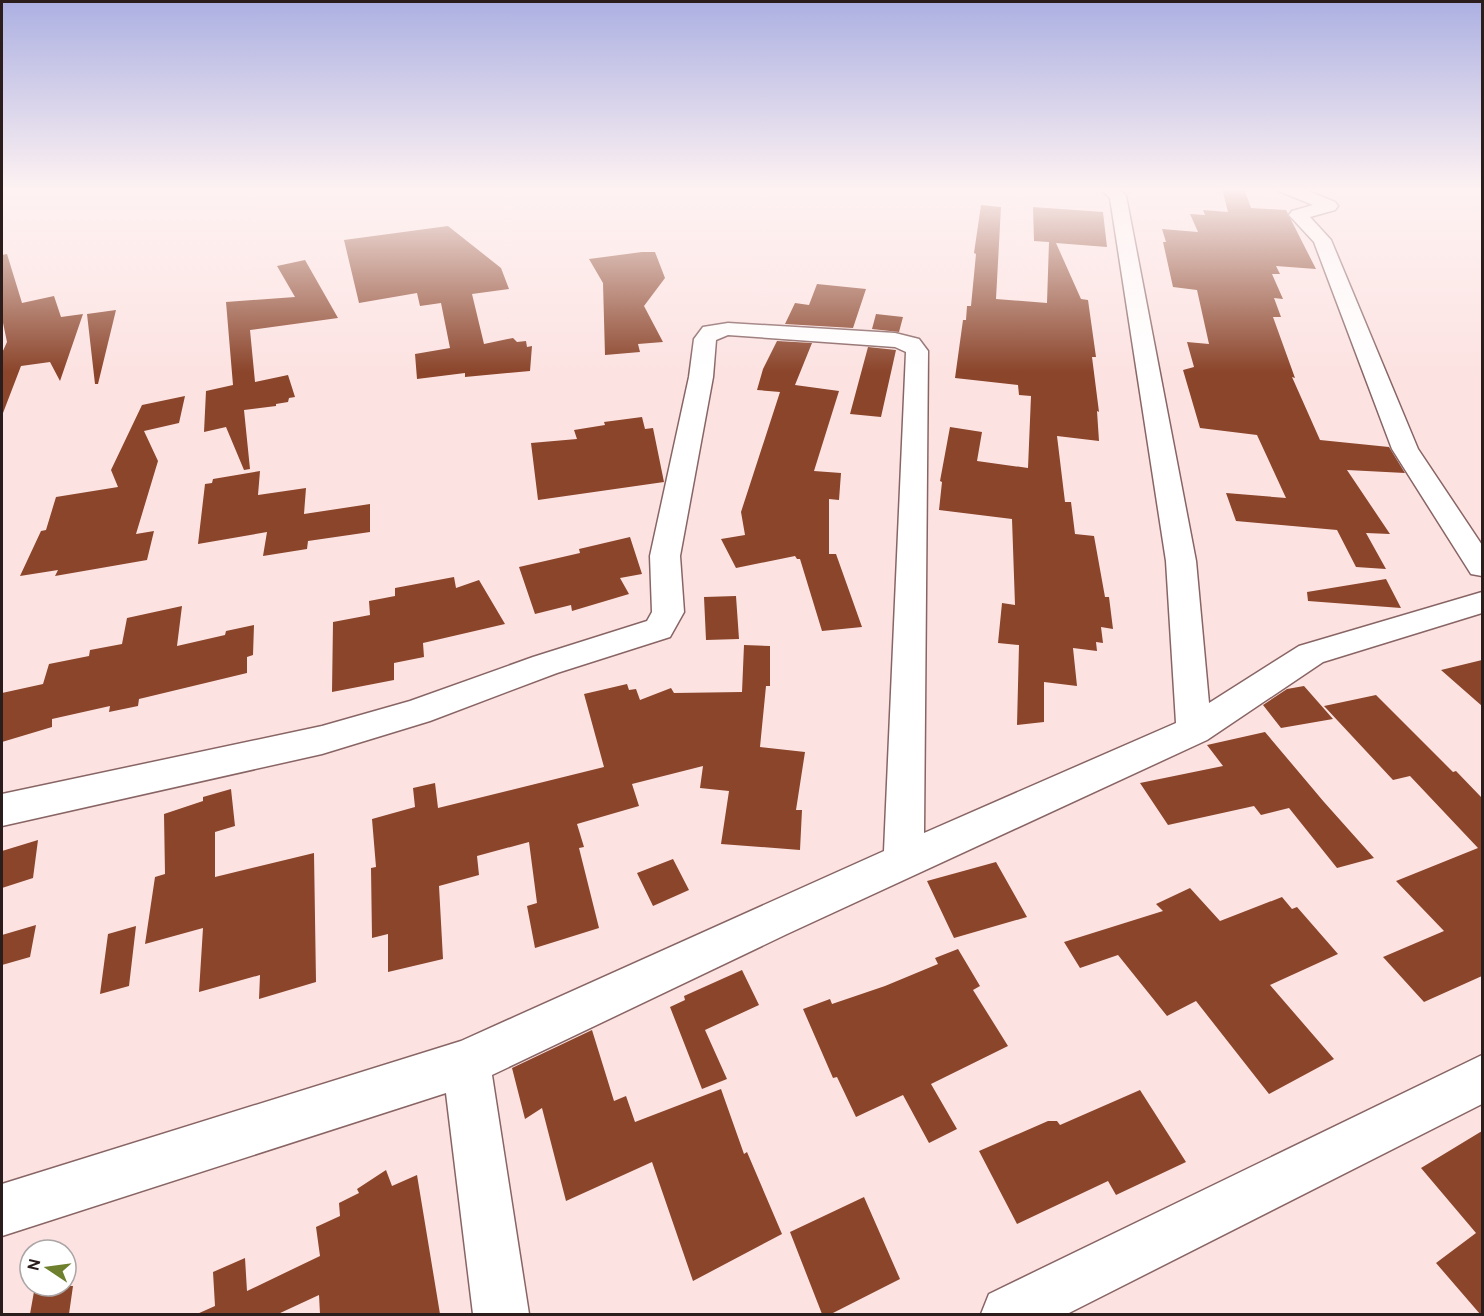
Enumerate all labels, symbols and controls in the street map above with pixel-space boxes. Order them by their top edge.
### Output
north arrow [18,1238,78,1298]
text: N [24,1257,46,1273]

